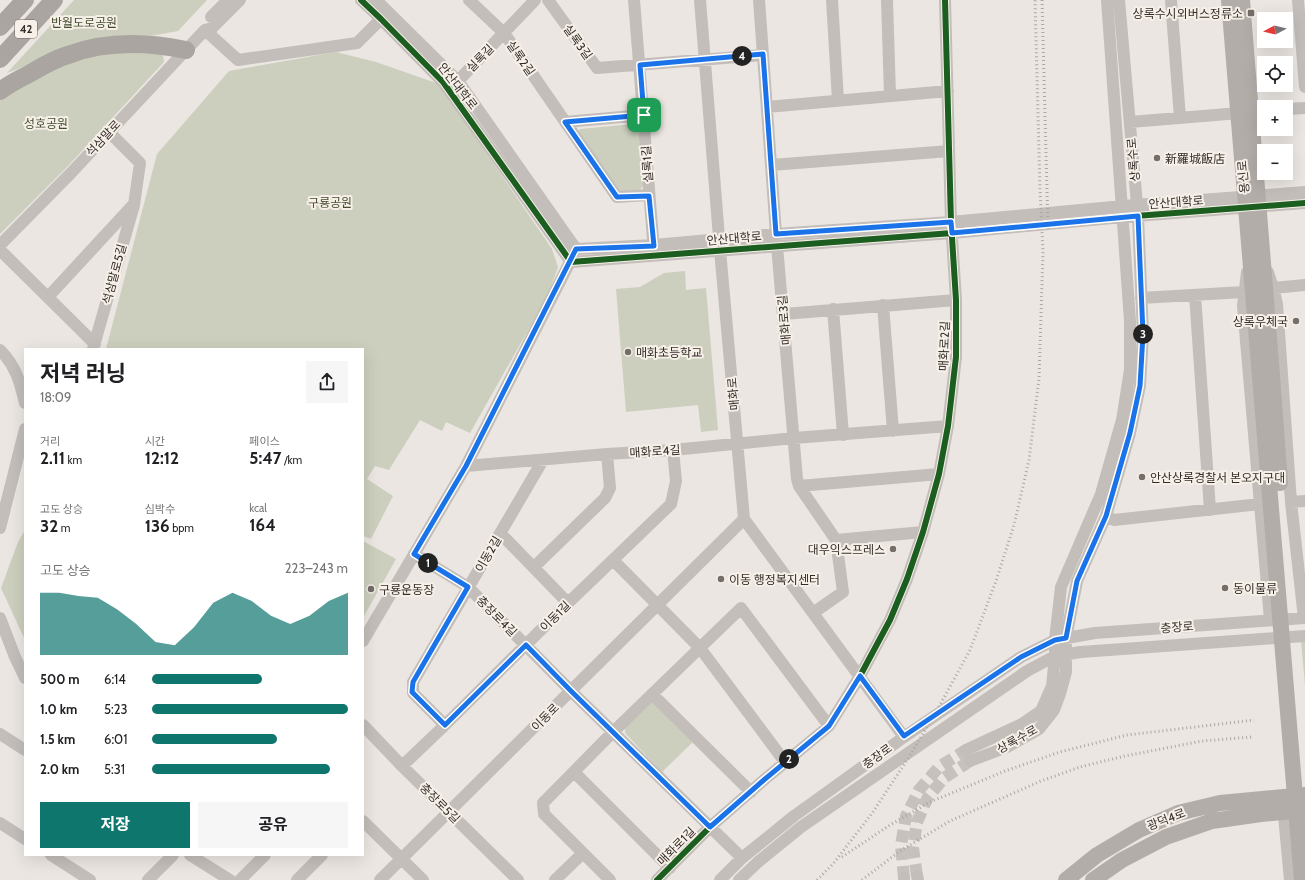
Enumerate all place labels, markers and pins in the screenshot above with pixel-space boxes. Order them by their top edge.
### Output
place label: 상록수시외버스정류소 [1133,6,1243,21]
marker: 상록수시외버스정류소 [1246,8,1256,18]
pin: 4 [732,46,752,66]
pin [627,98,661,132]
place label: 新羅城飯店 [1165,151,1225,166]
marker: 新羅城飯店 [1152,153,1162,163]
place label: 상록우체국 [1233,314,1288,329]
marker: 상록우체국 [1291,316,1301,326]
pin: 3 [1133,324,1153,344]
place label: 매화초등학교 [636,345,702,360]
marker: 매화초등학교 [623,347,633,357]
place label: 안산상록경찰서 본오지구대 [1150,470,1285,485]
marker: 안산상록경찰서 본오지구대 [1137,472,1147,482]
place label: 대우익스프레스 [808,542,885,557]
marker: 대우익스프레스 [888,544,898,554]
pin: 1 [418,553,438,573]
place label: 이동 행정복지센터 [729,572,820,587]
marker: 이동 행정복지센터 [716,574,726,584]
place label: 동이물류 [1233,581,1277,596]
place label: 구룡운동장 [379,582,434,597]
marker: 동이물류 [1220,583,1230,593]
marker: 구룡운동장 [366,584,376,594]
pin: 2 [779,749,799,769]

